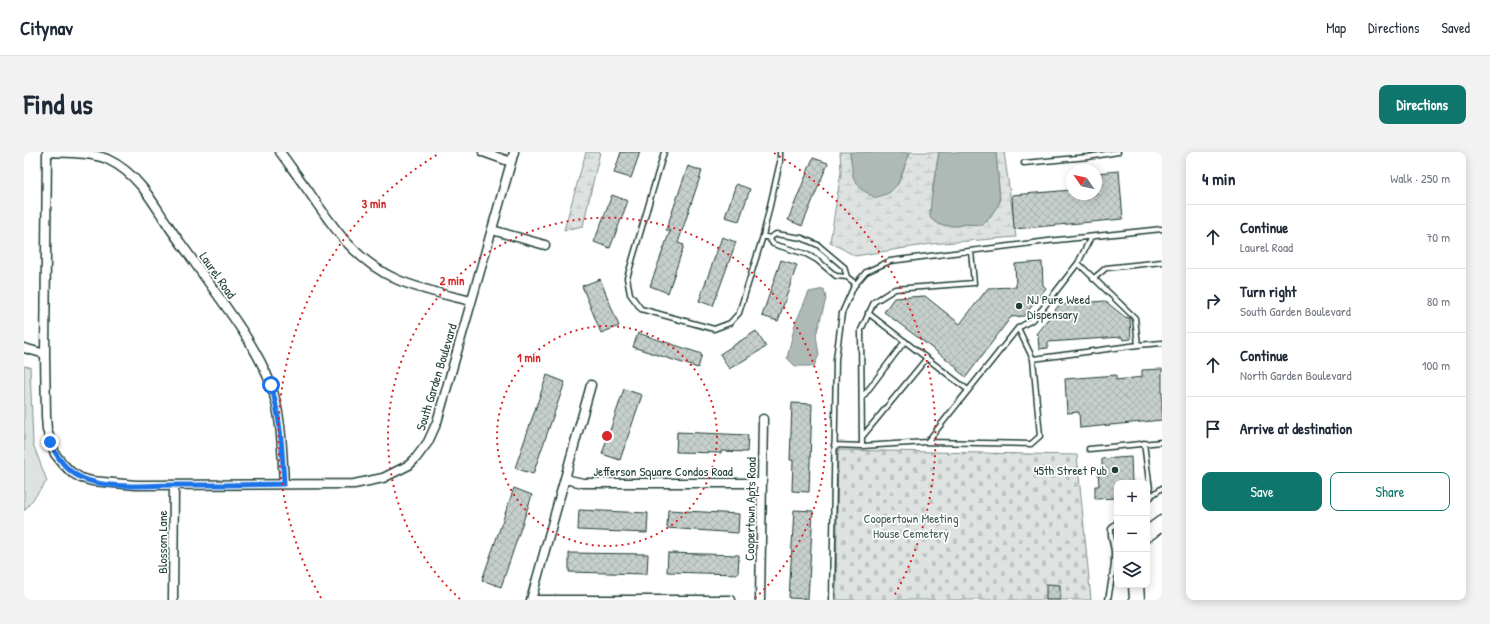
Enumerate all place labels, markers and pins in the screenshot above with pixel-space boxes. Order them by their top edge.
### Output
place label: NJ Pure Weed Dispensary [1027,290,1090,323]
marker: NJ Pure Weed Dispensary [1014,301,1024,311]
centre of rings [600,429,614,443]
place label: 45th Street Pub [1034,461,1107,479]
marker: 45th Street Pub [1110,465,1120,475]

